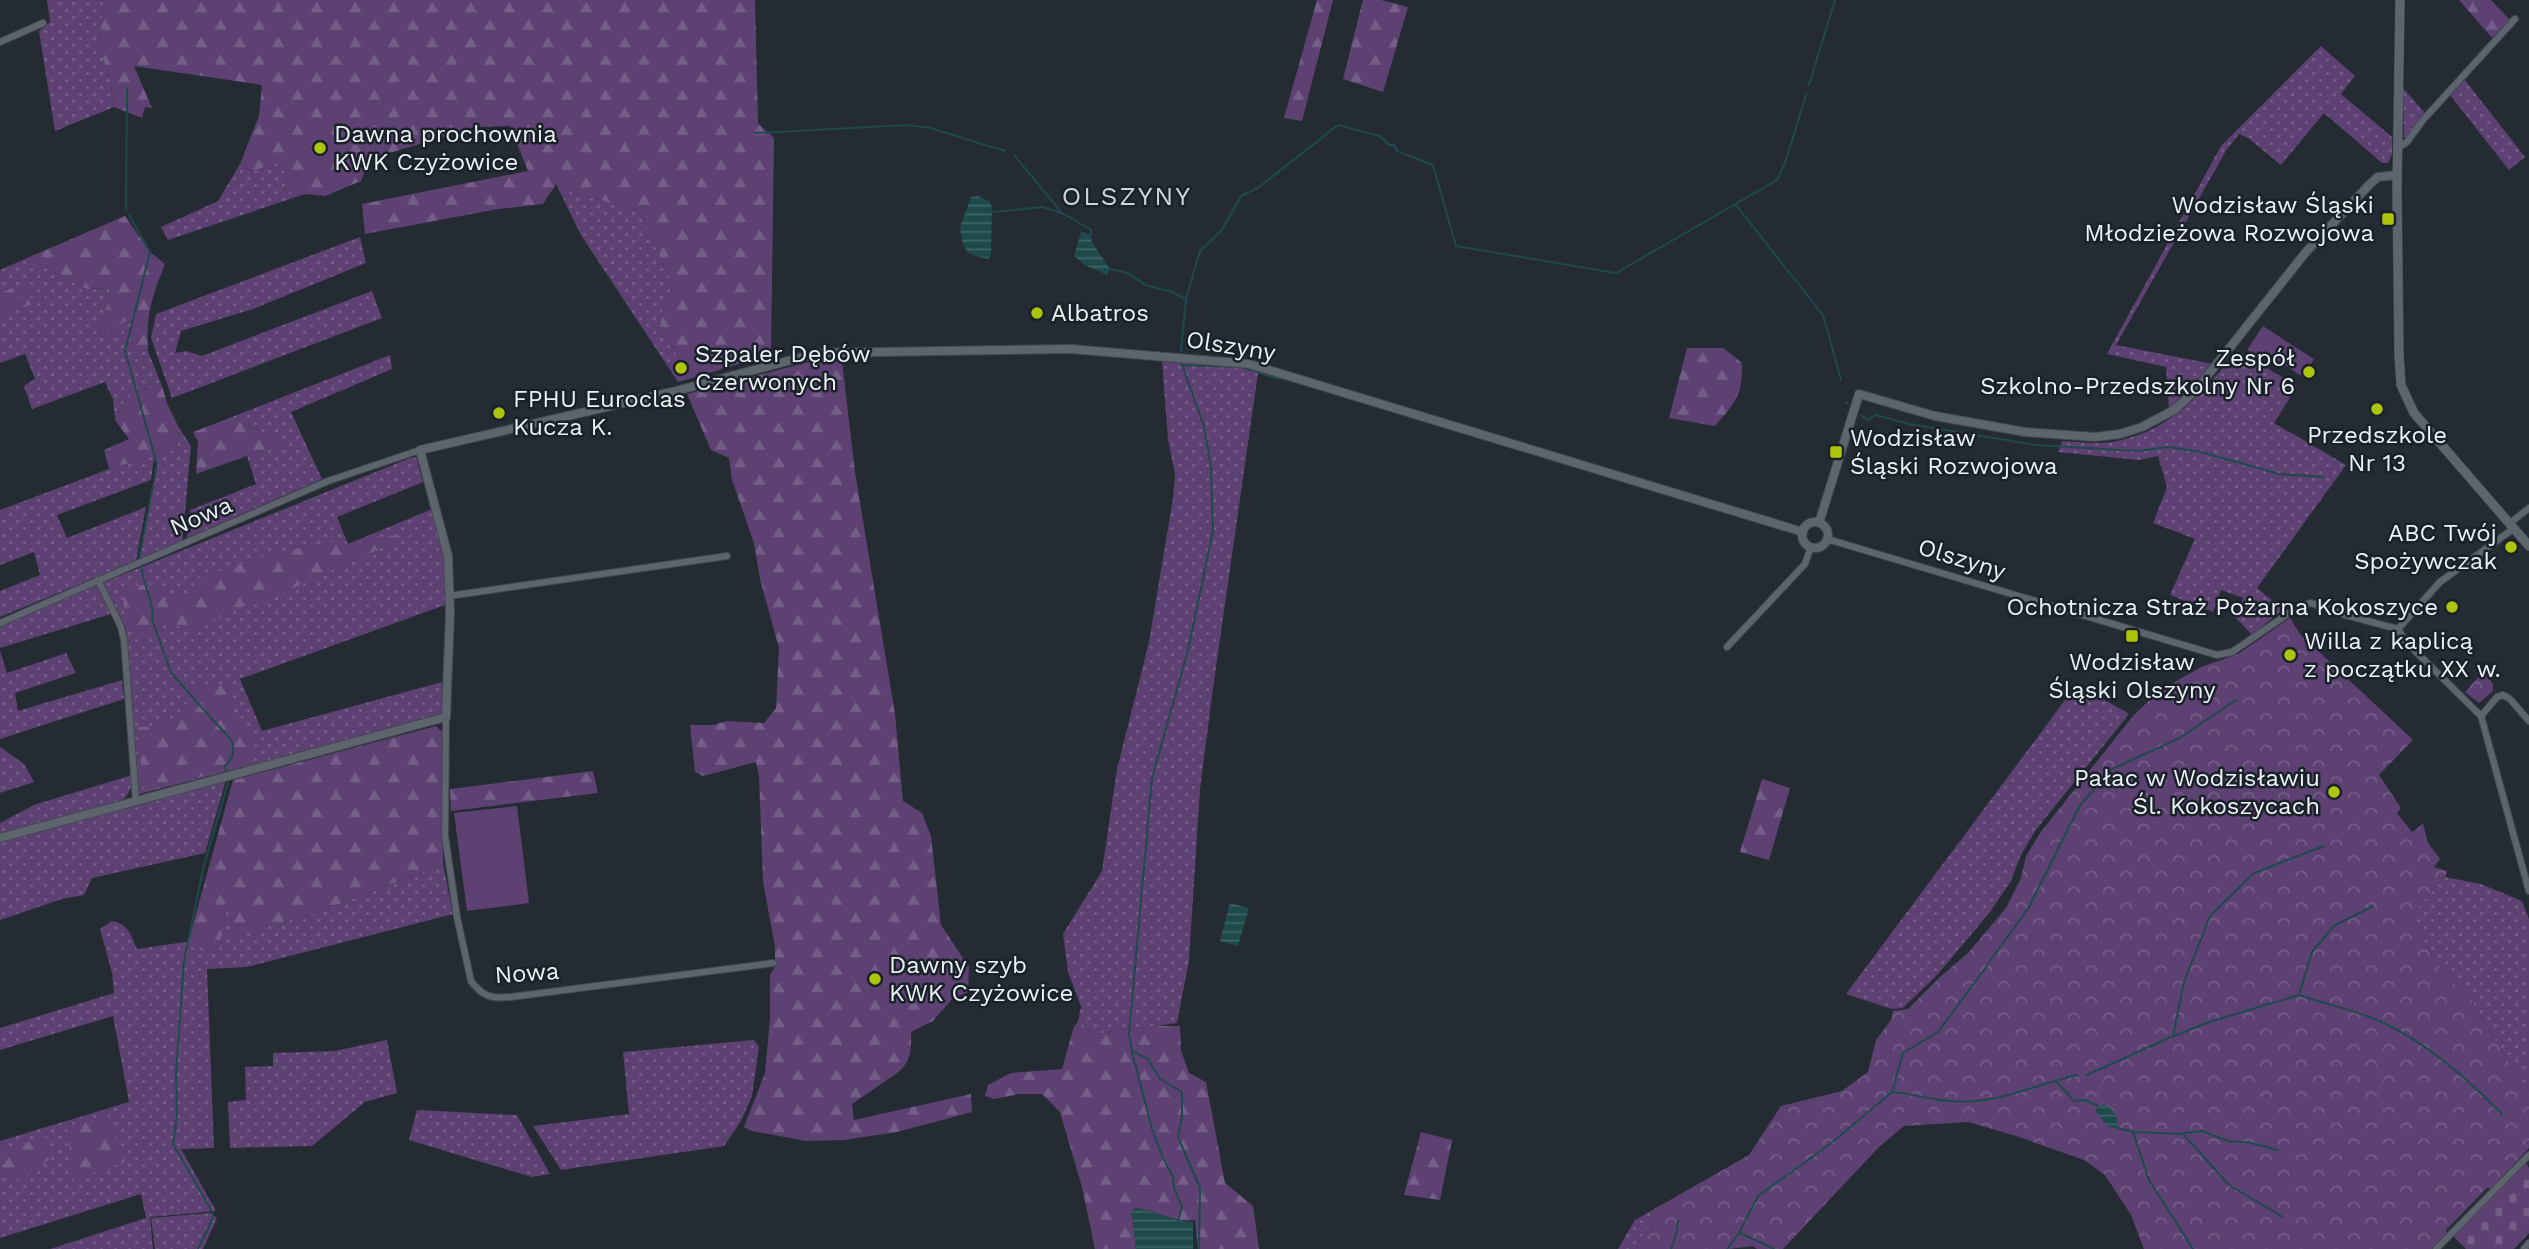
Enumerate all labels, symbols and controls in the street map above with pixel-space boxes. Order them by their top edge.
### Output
place label: Dawna prochownia KWK Czyżowice [334,120,557,176]
marker: Dawna prochownia KWK Czyżowice [312,140,328,156]
district label: OLSZYNY [1062,181,1192,211]
place label: Wodzisław Śląski Młodzieżowa Rozwojowa [2084,191,2374,247]
marker: Wodzisław Śląski Młodzieżowa Rozwojowa [2380,211,2396,227]
place label: Albatros [1051,299,1149,327]
marker: Albatros [1029,305,1045,321]
street label: Olszyny [1184,325,1278,367]
place label: Szpaler Dębów Czerwonych [695,340,871,396]
place label: Zespół Szkolno-Przedszkolny Nr 6 [1980,344,2295,400]
marker: Szpaler Dębów Czerwonych [673,360,689,376]
marker: Zespół Szkolno-Przedszkolny Nr 6 [2301,364,2317,380]
place label: FPHU Euroclas Kucza K. [513,385,686,441]
marker: Przedszkole Nr 13 [2369,401,2385,417]
marker: FPHU Euroclas Kucza K. [491,405,507,421]
place label: Przedszkole Nr 13 [2307,421,2447,477]
place label: Wodzisław Śląski Rozwojowa [1850,424,2058,480]
marker: Wodzisław Śląski Rozwojowa [1828,444,1844,460]
street label: Nowa [166,490,236,542]
place label: ABC Twój Spożywczak [2354,519,2497,575]
street label: Olszyny [1915,532,2010,586]
marker: ABC Twój Spożywczak [2503,539,2519,555]
place label: Ochotnicza Straż Pożarna Kokoszyce [2007,593,2438,621]
marker: Ochotnicza Straż Pożarna Kokoszyce [2444,599,2460,615]
place label: Willa z kaplicą z początku XX w. [2304,627,2501,683]
marker: Wodzisław Śląski Olszyny [2124,628,2140,644]
marker: Willa z kaplicą z początku XX w. [2282,647,2298,663]
place label: Wodzisław Śląski Olszyny [2048,648,2216,704]
place label: Pałac w Wodzisławiu Śl. Kokoszycach [2074,764,2320,820]
marker: Pałac w Wodzisławiu Śl. Kokoszycach [2326,784,2342,800]
place label: Dawny szyb KWK Czyżowice [889,951,1073,1007]
street label: Nowa [494,957,560,989]
marker: Dawny szyb KWK Czyżowice [867,971,883,987]

